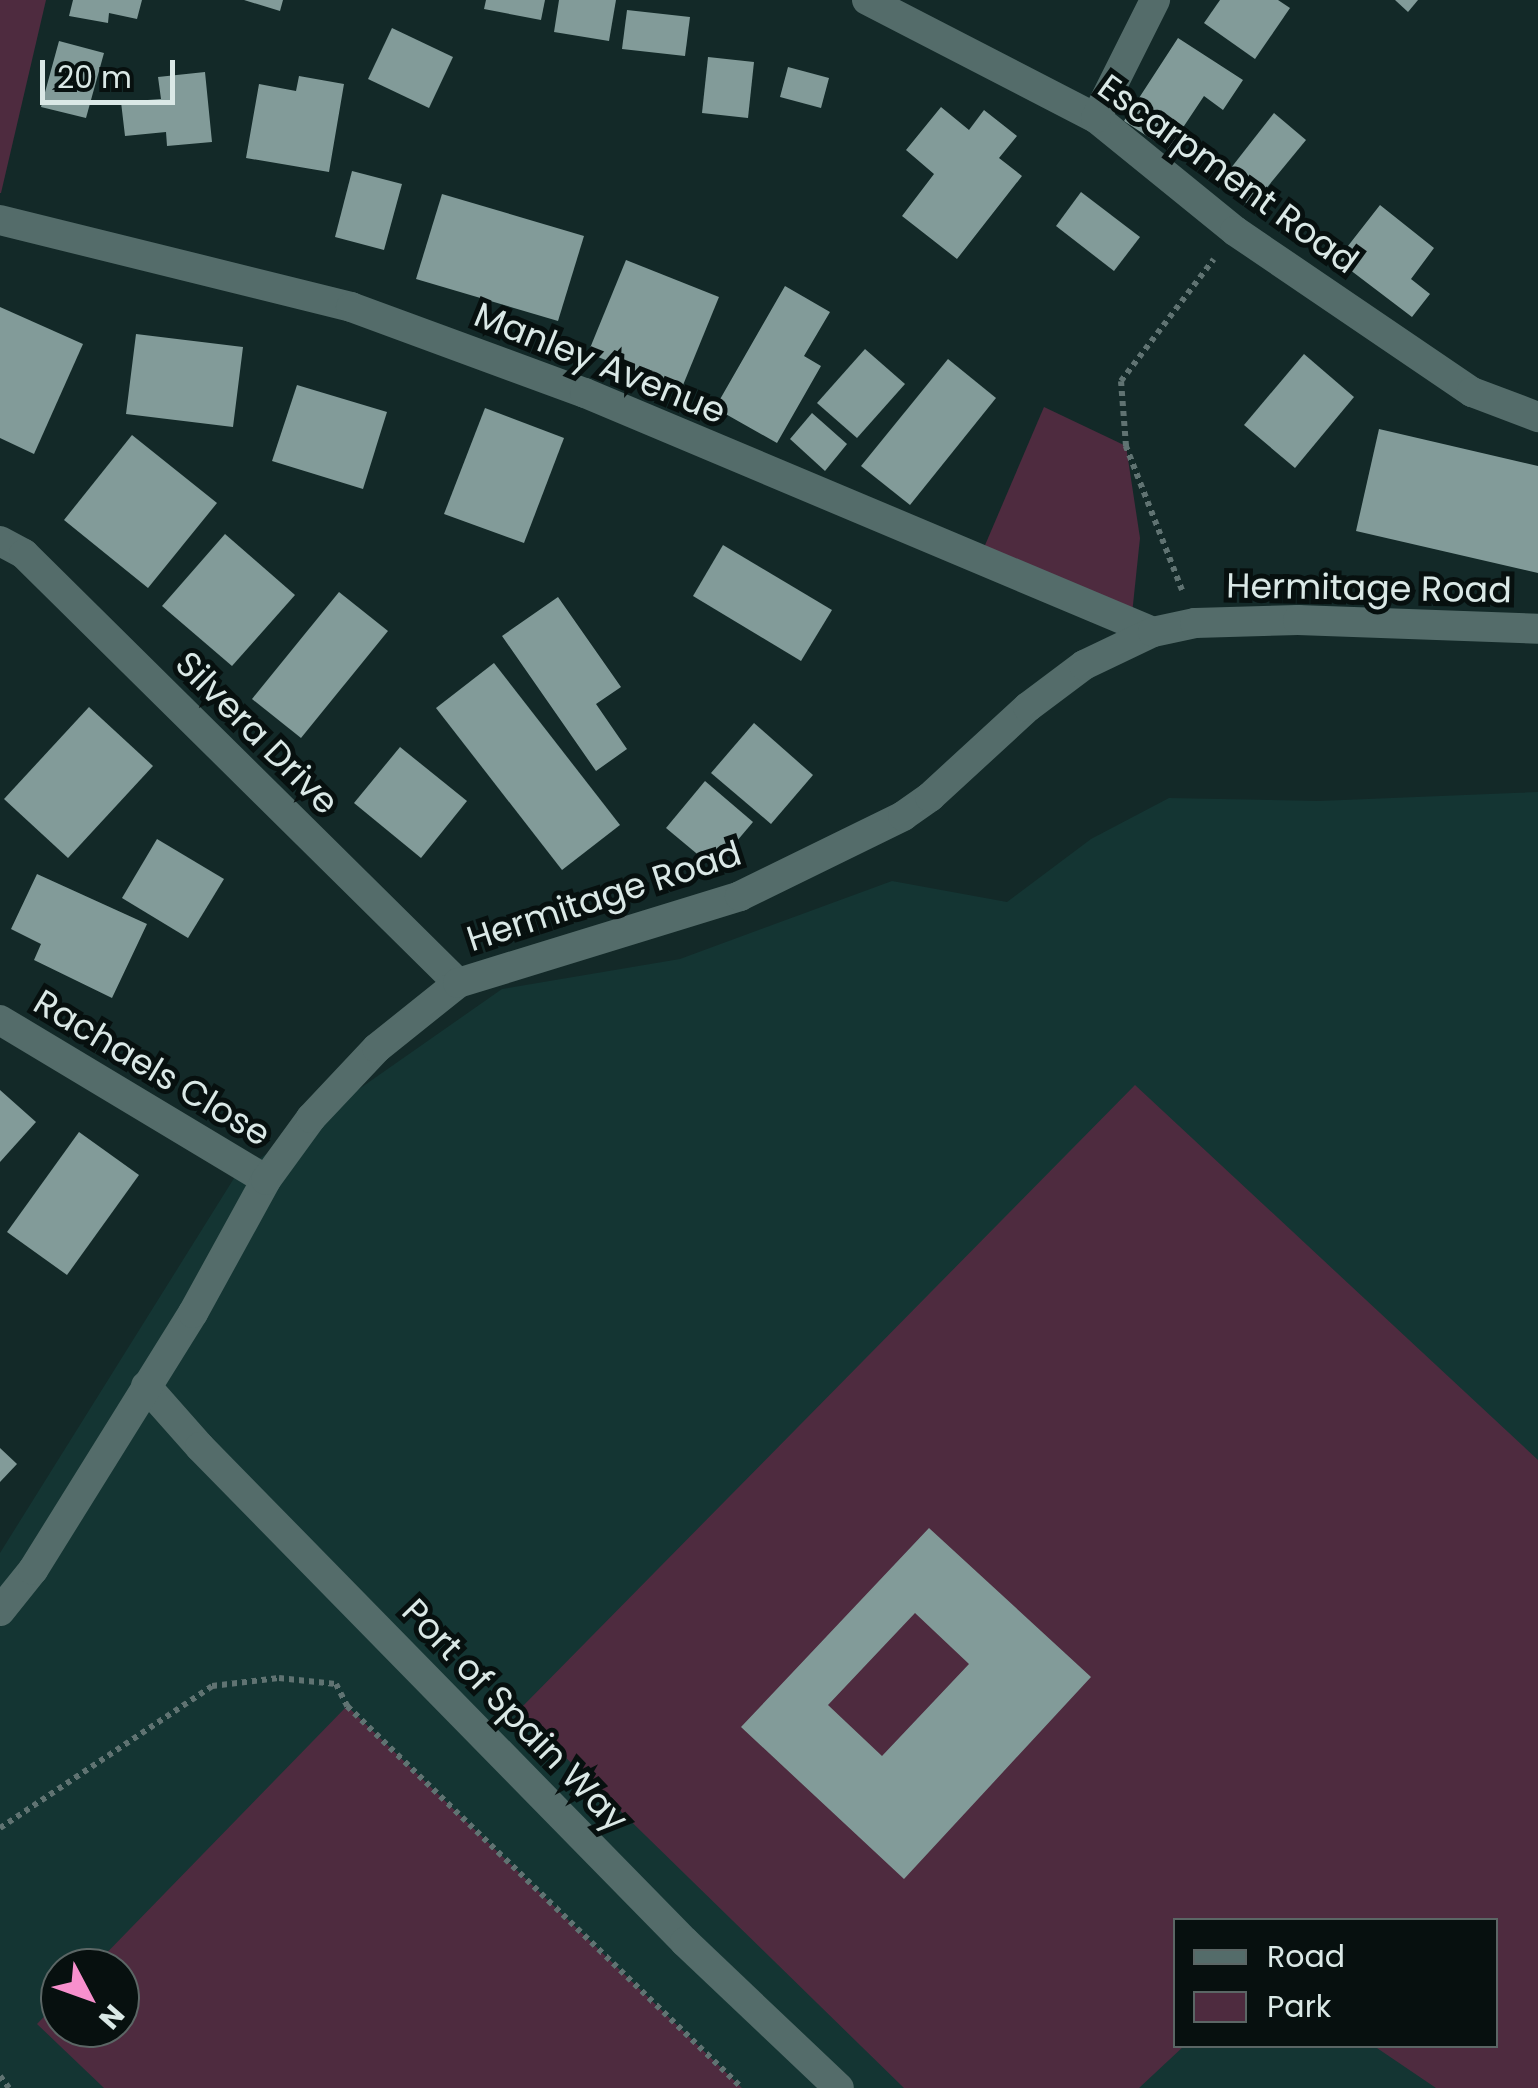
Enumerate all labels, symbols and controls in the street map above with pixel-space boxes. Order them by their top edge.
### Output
scale bar [45,40,180,102]
text: 20 m [57,56,132,99]
street label: Escarpment Road [1090,66,1366,282]
street label: Manley Avenue [468,294,732,432]
street label: Hermitage Road [1226,565,1512,611]
street label: Silvera Drive [167,643,347,823]
street label: Hermitage Road [462,832,746,960]
street label: Rachaels Close [26,981,278,1155]
street label: Port of Spain Way [393,1590,637,1840]
legend [1173,1918,1498,2048]
text: Road [1267,1935,1345,1978]
north arrow [40,1948,140,2048]
text: Park [1267,1985,1331,2028]
text: N [90,1996,133,2037]

